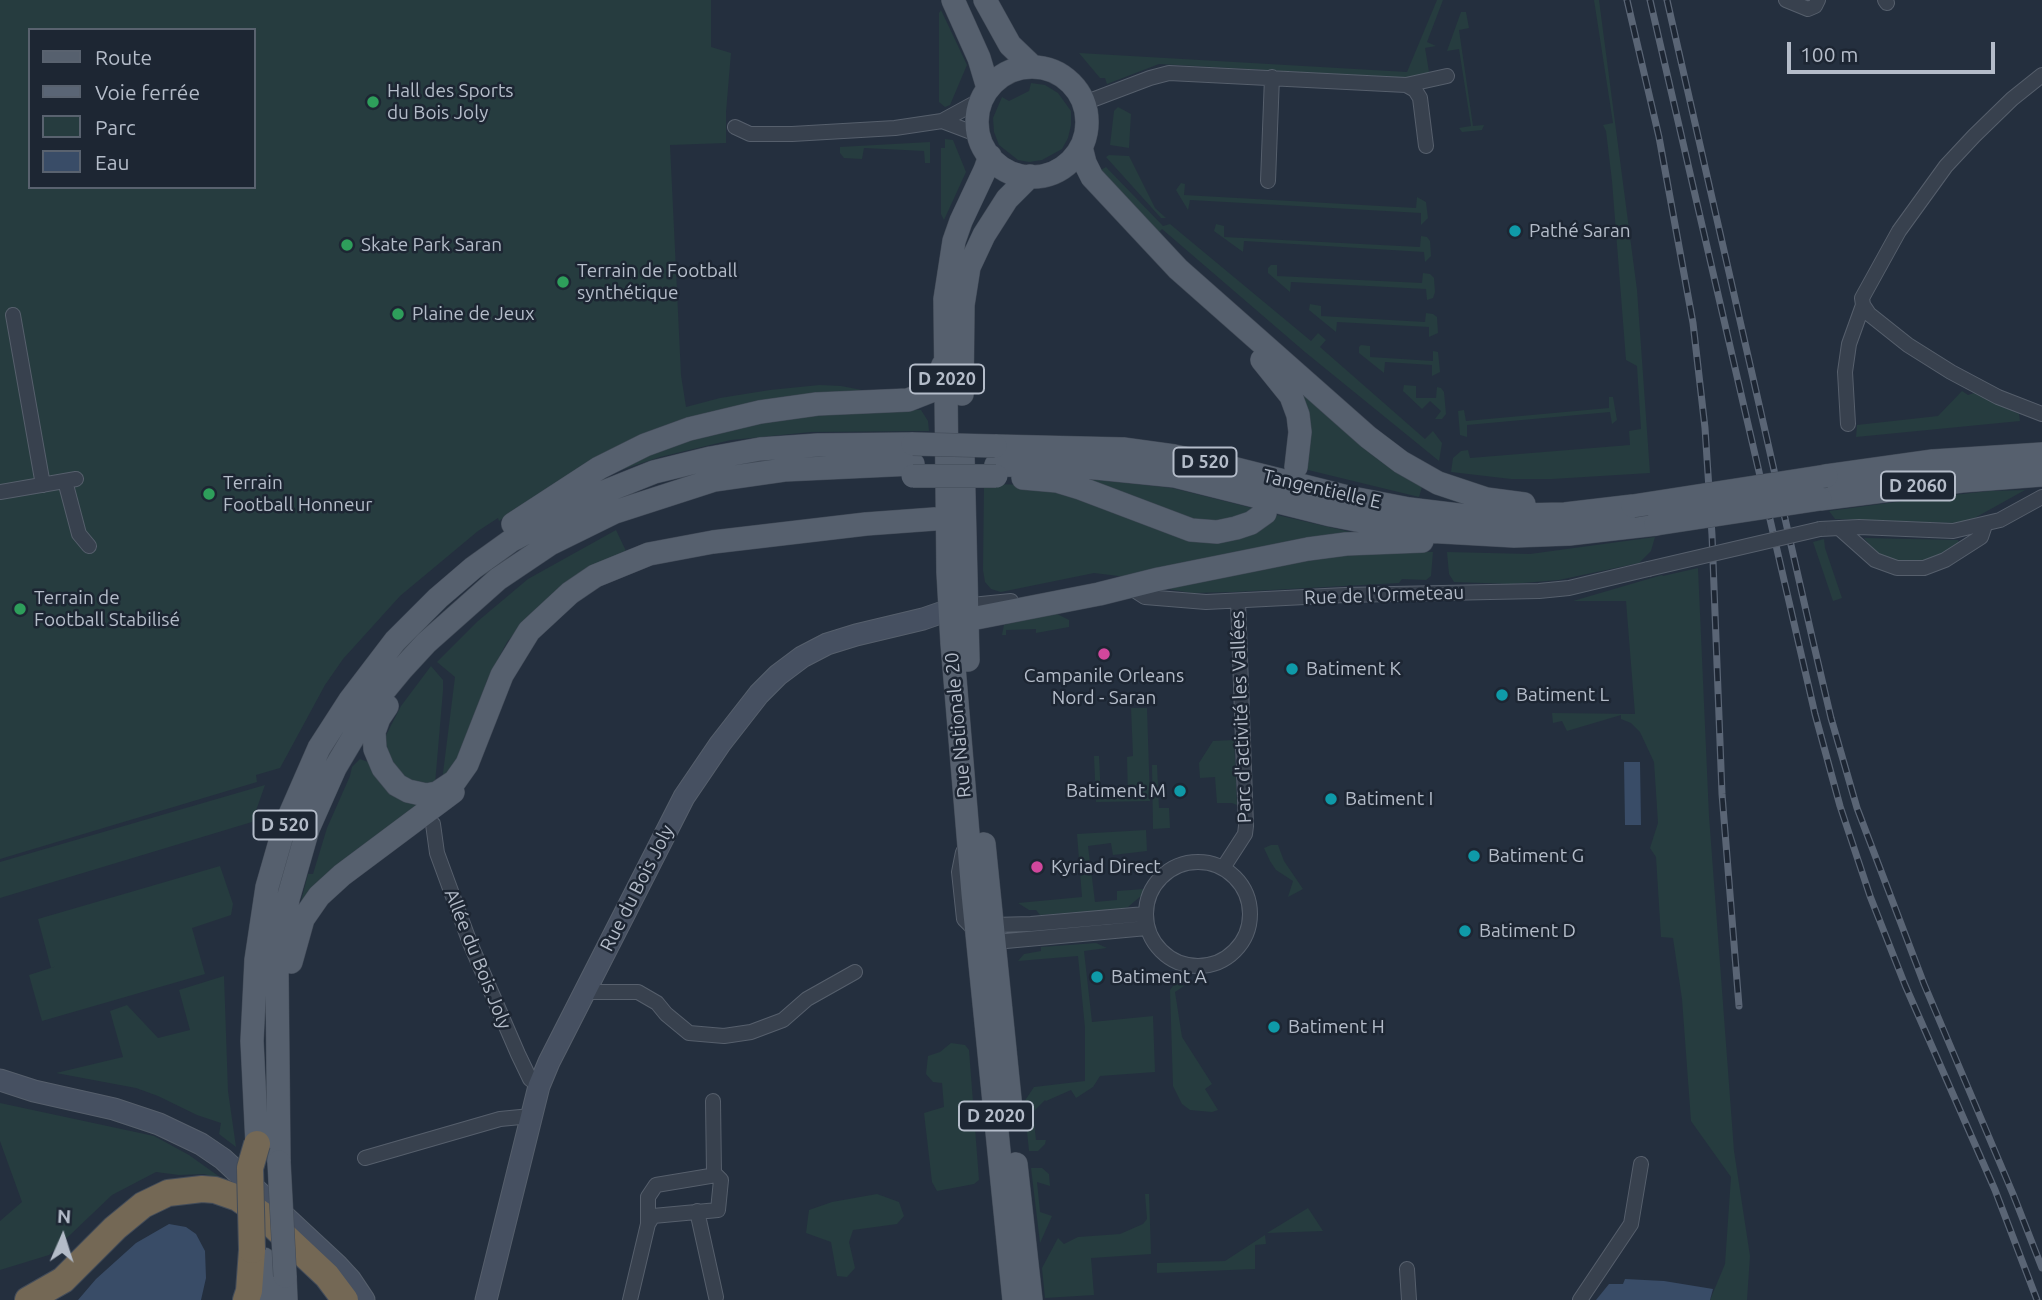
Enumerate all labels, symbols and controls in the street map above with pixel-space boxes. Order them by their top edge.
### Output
legend [28,28,256,189]
scale bar [1790,28,1998,72]
text: 100 m [1800,42,1858,66]
text: Route [95,45,152,69]
text: Voie ferrée [95,80,200,104]
place label: Hall des Sports du Bois Joly [387,80,514,124]
marker: Hall des Sports du Bois Joly [365,94,381,110]
text: Parc [95,115,136,139]
text: Eau [95,150,130,174]
place label: Pathé Saran [1529,220,1631,242]
marker: Pathé Saran [1507,223,1523,239]
place label: Skate Park Saran [361,234,502,256]
marker: Skate Park Saran [339,237,355,253]
place label: Terrain de Football synthétique [577,260,738,304]
marker: Terrain de Football synthétique [555,274,571,290]
place label: Plaine de Jeux [412,303,535,325]
marker: Plaine de Jeux [390,306,406,322]
road number: D 2020 [910,365,984,394]
road number: D 520 [1174,448,1236,476]
street label: Tangentielle E [1261,464,1383,514]
place label: Terrain Football Honneur [223,472,372,516]
road number: D 2060 [1881,472,1955,500]
marker: Terrain Football Honneur [201,486,217,502]
street label: Rue de l'Ormeteau [1304,581,1464,609]
place label: Terrain de Football Stabilisé [34,587,180,631]
marker: Terrain de Football Stabilisé [12,601,28,617]
street label: Parc d'activité les Vallées [1226,610,1256,824]
marker: Campanile Orleans Nord - Saran [1096,646,1112,662]
street label: Rue Nationale 20 [940,651,976,799]
place label: Batiment K [1306,658,1401,680]
marker: Batiment K [1284,661,1300,677]
place label: Campanile Orleans Nord - Saran [1024,665,1184,709]
place label: Batiment L [1516,684,1609,706]
marker: Batiment L [1494,687,1510,703]
place label: Batiment M [1066,780,1166,802]
marker: Batiment M [1172,783,1188,799]
place label: Batiment I [1345,788,1433,810]
marker: Batiment I [1323,791,1339,807]
road number: D 520 [254,810,316,840]
street label: Rue du Bois Joly [595,821,679,955]
place label: Batiment G [1488,845,1584,867]
marker: Batiment G [1466,848,1482,864]
place label: Kyriad Direct [1051,856,1161,878]
marker: Kyriad Direct [1029,859,1045,875]
street label: Allée du Bois Joly [440,886,516,1032]
place label: Batiment D [1479,920,1576,942]
marker: Batiment D [1457,923,1473,939]
place label: Batiment A [1111,966,1207,988]
marker: Batiment A [1089,969,1105,985]
place label: Batiment H [1288,1016,1385,1038]
marker: Batiment H [1266,1019,1282,1035]
road number: D 2020 [959,1101,1033,1130]
north arrow [28,1202,98,1272]
text: N [56,1205,72,1227]

